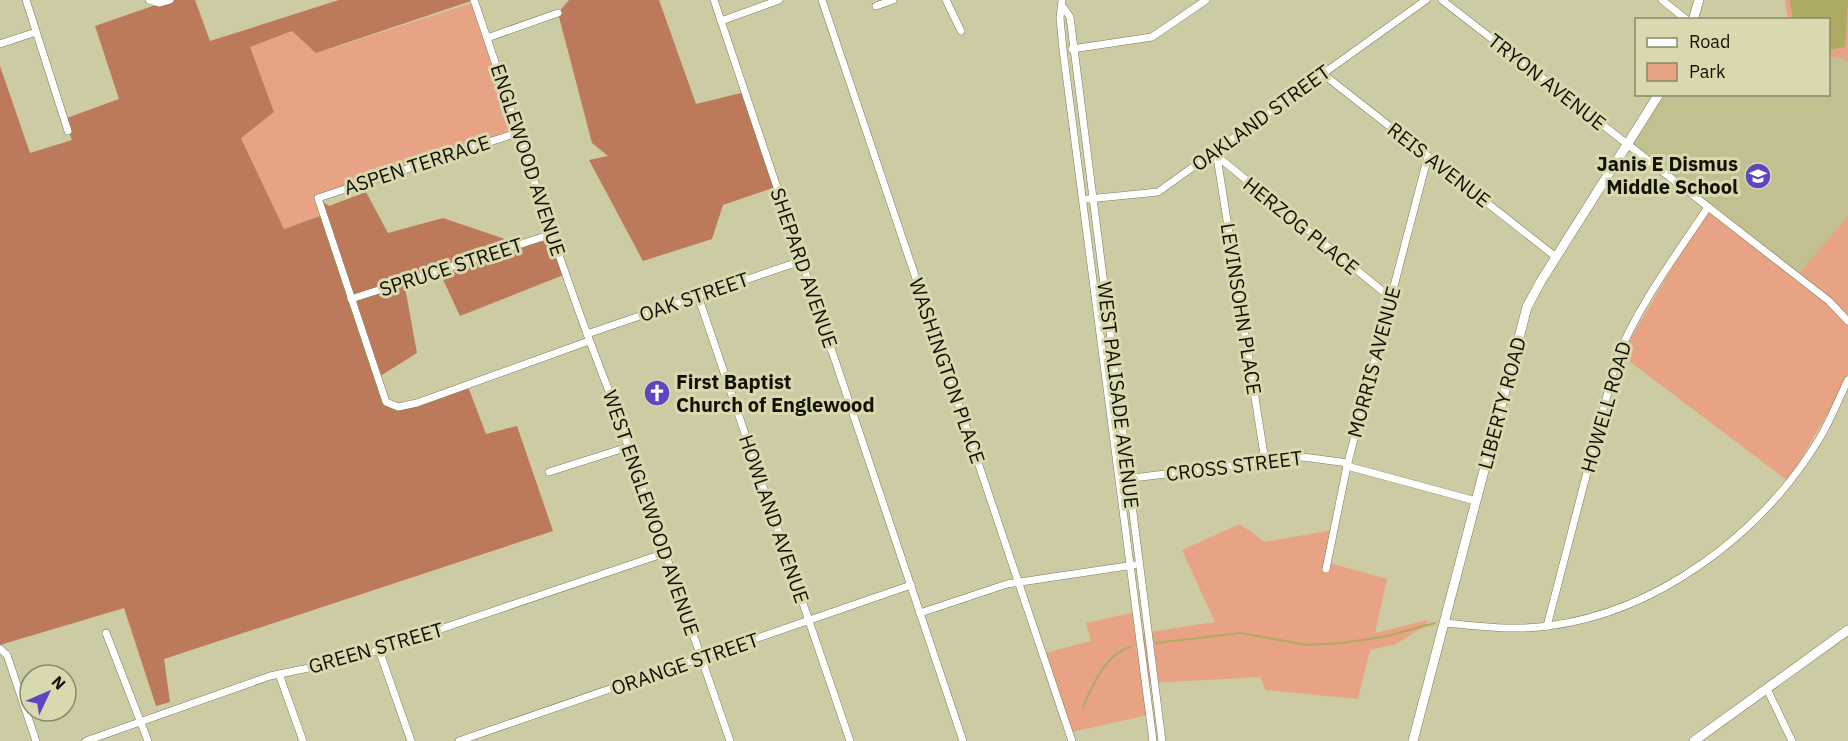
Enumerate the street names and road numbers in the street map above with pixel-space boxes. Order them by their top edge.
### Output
street label: TRYON AVENUE [1483,27,1612,136]
street label: OAKLAND STREET [1186,58,1335,177]
street label: ENGLEWOOD AVENUE [485,60,572,260]
street label: REIS AVENUE [1382,116,1496,213]
street label: ASPEN TERRACE [340,128,493,201]
street label: HERZOG PLACE [1238,170,1365,281]
street label: SHEPARD AVENUE [764,184,845,351]
street label: LEVINSOHN PLACE [1215,221,1268,397]
street label: SPRUCE STREET [376,231,526,302]
street label: OAK STREET [635,265,752,328]
street label: WASHINGTON PLACE [903,274,992,467]
street label: WEST PALISADE AVENUE [1091,280,1146,510]
street label: MORRIS AVENUE [1340,283,1407,440]
street label: LIBERTY ROAD [1471,334,1532,472]
street label: HOWELL ROAD [1574,338,1637,476]
street label: WEST ENGLEWOOD AVENUE [597,387,706,639]
street label: HOWLAND AVENUE [733,431,816,607]
street label: CROSS STREET [1164,444,1304,487]
street label: GREEN STREET [305,615,447,680]
street label: ORANGE STREET [607,626,762,701]

